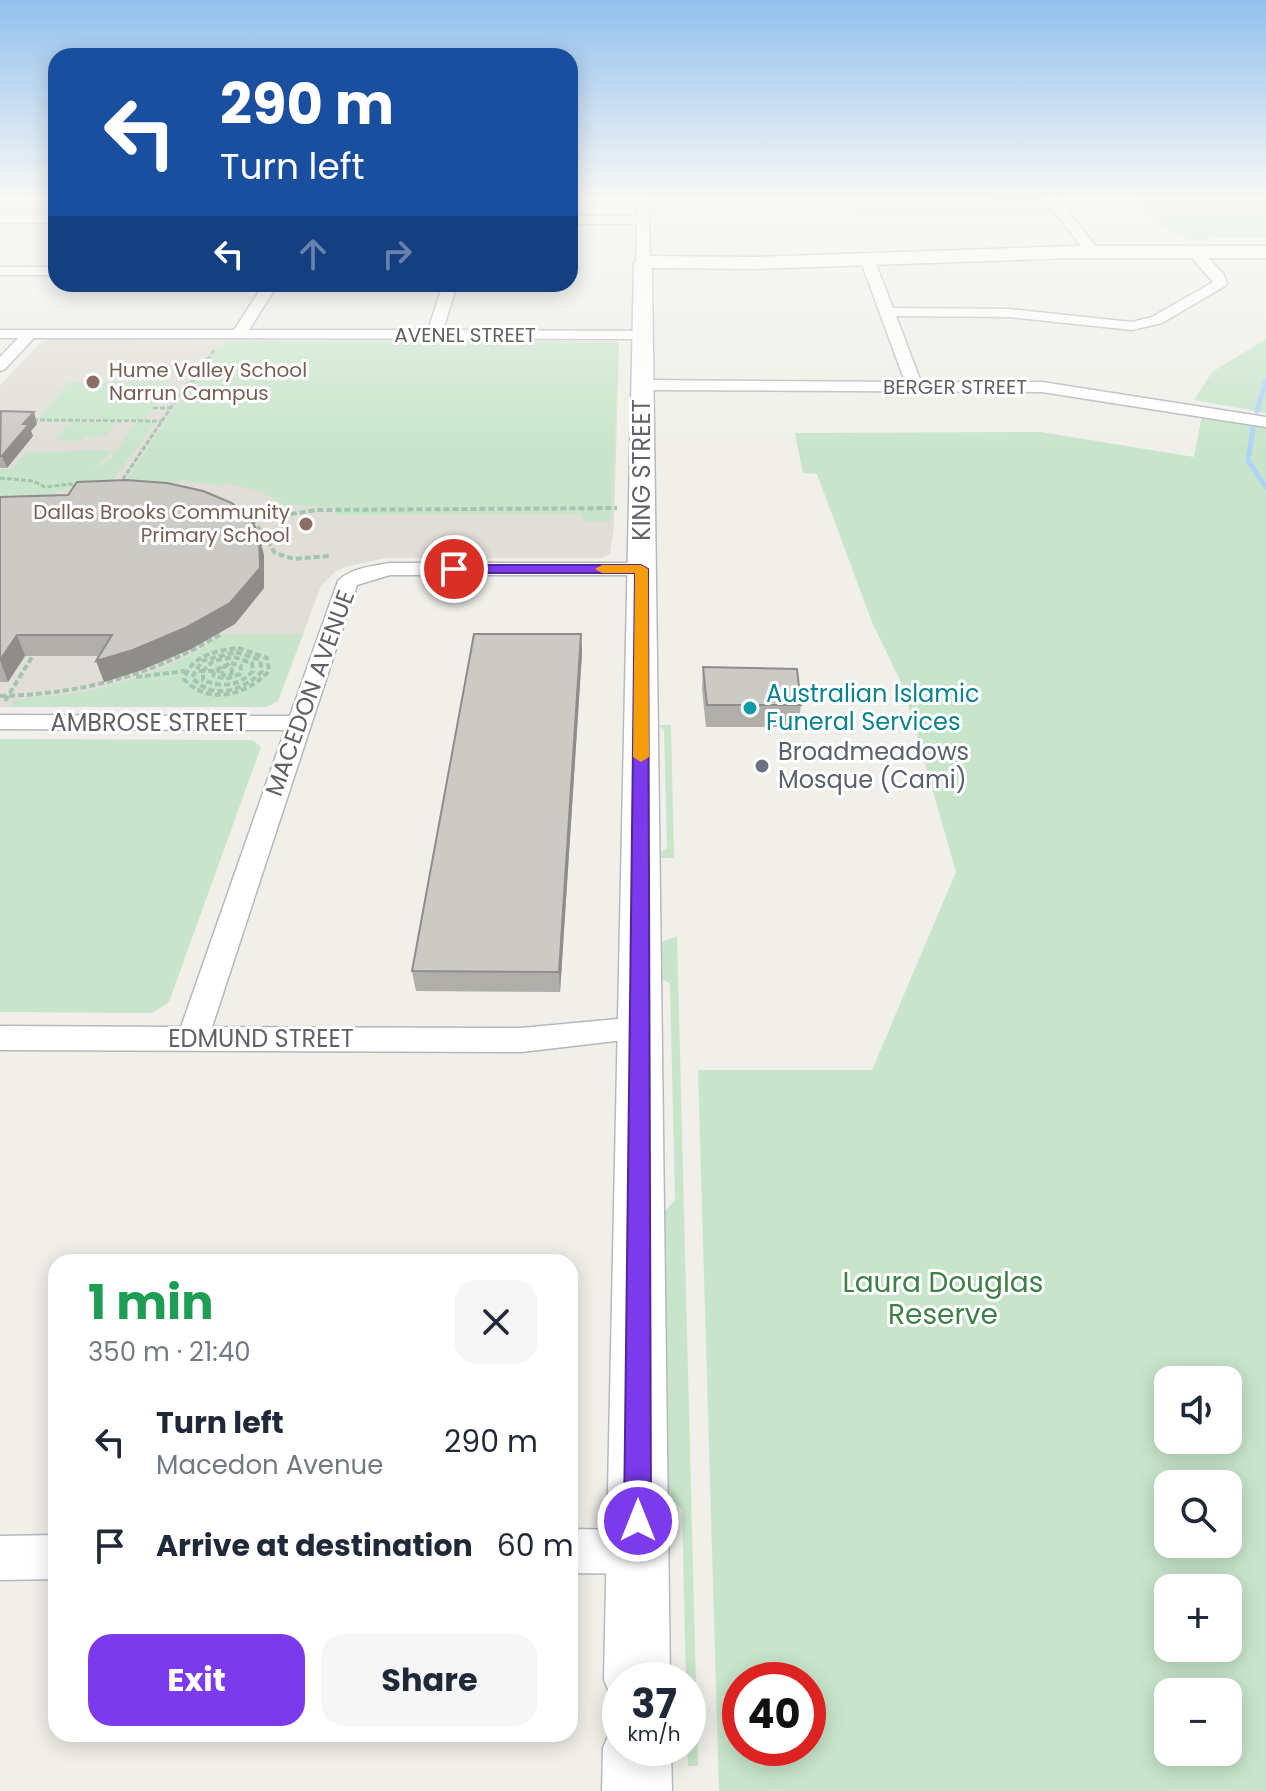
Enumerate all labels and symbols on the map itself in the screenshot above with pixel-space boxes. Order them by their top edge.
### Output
street label: AVENEL STREET [394,321,536,349]
place label: Hume Valley School Narrun Campus [109,356,307,407]
marker: Hume Valley School Narrun Campus [84,373,102,391]
street label: BERGER STREET [883,373,1027,401]
street label: KING STREET [625,399,658,541]
place label: Dallas Brooks Community Primary School [33,498,290,549]
marker: Dallas Brooks Community Primary School [297,515,315,533]
pin [420,535,488,603]
street label: MACEDON AVENUE [257,585,362,800]
place label: Australian Islamic Funeral Services [766,677,980,738]
marker: Australian Islamic Funeral Services [741,699,759,717]
street label: AMBROSE STREET [50,706,248,739]
place label: Broadmeadows Mosque (Cami) [778,735,969,796]
marker: Broadmeadows Mosque (Cami) [753,757,771,775]
street label: EDMUND STREET [168,1022,354,1055]
park label: Laura Douglas Reserve [843,1263,1043,1334]
position arrow [596,1479,680,1563]
speed limit sign: 40 [722,1662,826,1766]

